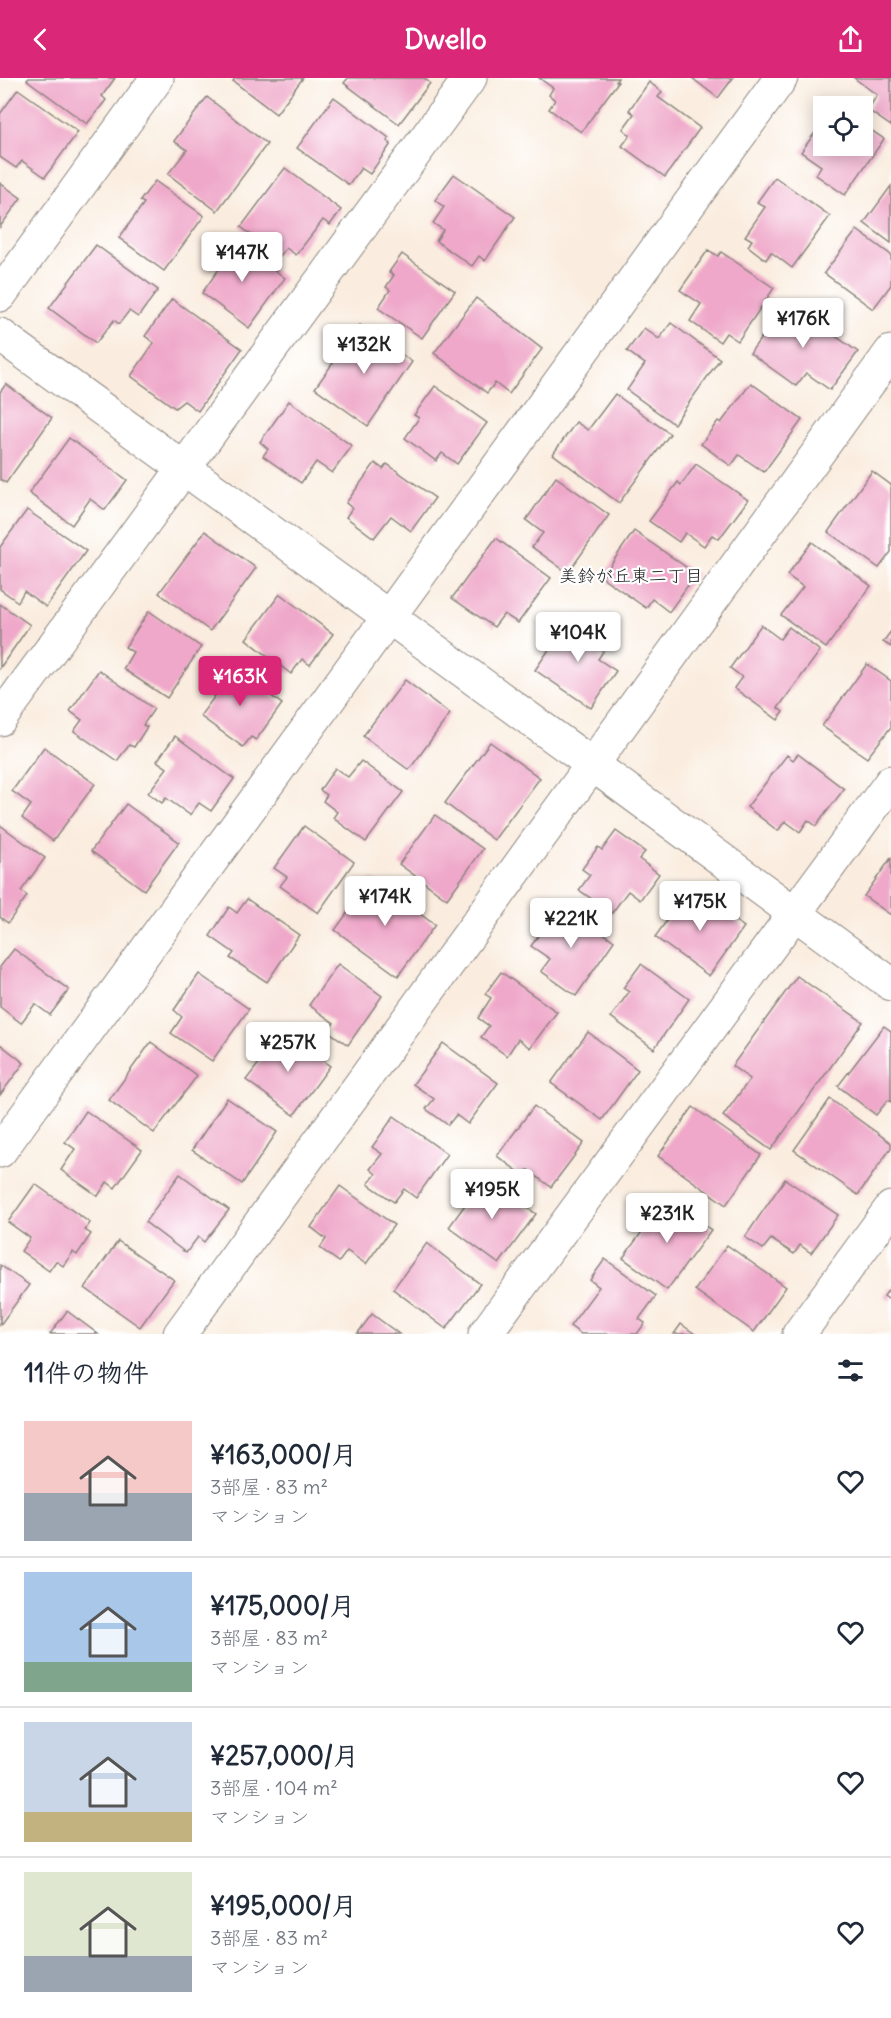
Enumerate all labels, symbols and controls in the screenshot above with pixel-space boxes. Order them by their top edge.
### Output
text: Dwello [404,22,487,56]
icon: back [24,23,57,56]
icon: share [834,23,867,56]
map controls [813,96,873,156]
button: locate [813,96,873,156]
pin: ¥147K [200,232,284,283]
text: ¥147K [215,239,269,264]
pin: ¥176K [761,298,845,349]
text: ¥176K [776,305,830,330]
pin: ¥132K [322,324,406,375]
text: ¥132K [337,331,391,356]
district label: 美鈴が丘東二丁目 [559,564,703,587]
pin: ¥104K [536,612,620,663]
text: ¥104K [550,619,606,644]
pin: ¥163K [198,656,282,707]
text: ¥163K [213,663,267,688]
pin: ¥174K [343,876,427,927]
pin: ¥175K [658,881,742,932]
text: ¥174K [359,883,411,908]
text: ¥175K [673,888,727,913]
pin: ¥221K [529,898,613,949]
text: ¥221K [544,905,598,930]
pin: ¥257K [246,1022,330,1073]
text: ¥257K [260,1029,316,1054]
pin: ¥195K [450,1169,534,1220]
text: ¥195K [465,1176,520,1201]
pin: ¥231K [625,1193,709,1244]
text: ¥231K [640,1200,694,1225]
icon: filters [834,1354,867,1387]
text: 11件の物件 [24,1356,149,1389]
text: ¥163,000/月 [210,1438,357,1471]
icon: home [72,1445,144,1517]
icon: heart [834,1465,867,1498]
text: 3部屋 · 83 m² [210,1474,328,1499]
text: マンション [210,1503,309,1528]
text: ¥175,000/月 [210,1589,355,1622]
icon: home [72,1596,144,1668]
icon: heart [834,1616,867,1649]
text: 3部屋 · 83 m² [210,1625,328,1650]
text: マンション [210,1654,309,1679]
text: ¥257,000/月 [210,1739,359,1772]
icon: home [72,1746,144,1818]
icon: heart [834,1766,867,1799]
text: 3部屋 · 104 m² [210,1775,338,1800]
text: マンション [210,1804,309,1829]
text: ¥195,000/月 [210,1889,357,1922]
icon: home [72,1896,144,1968]
icon: heart [834,1916,867,1949]
text: 3部屋 · 83 m² [210,1925,328,1950]
text: マンション [210,1954,309,1979]

